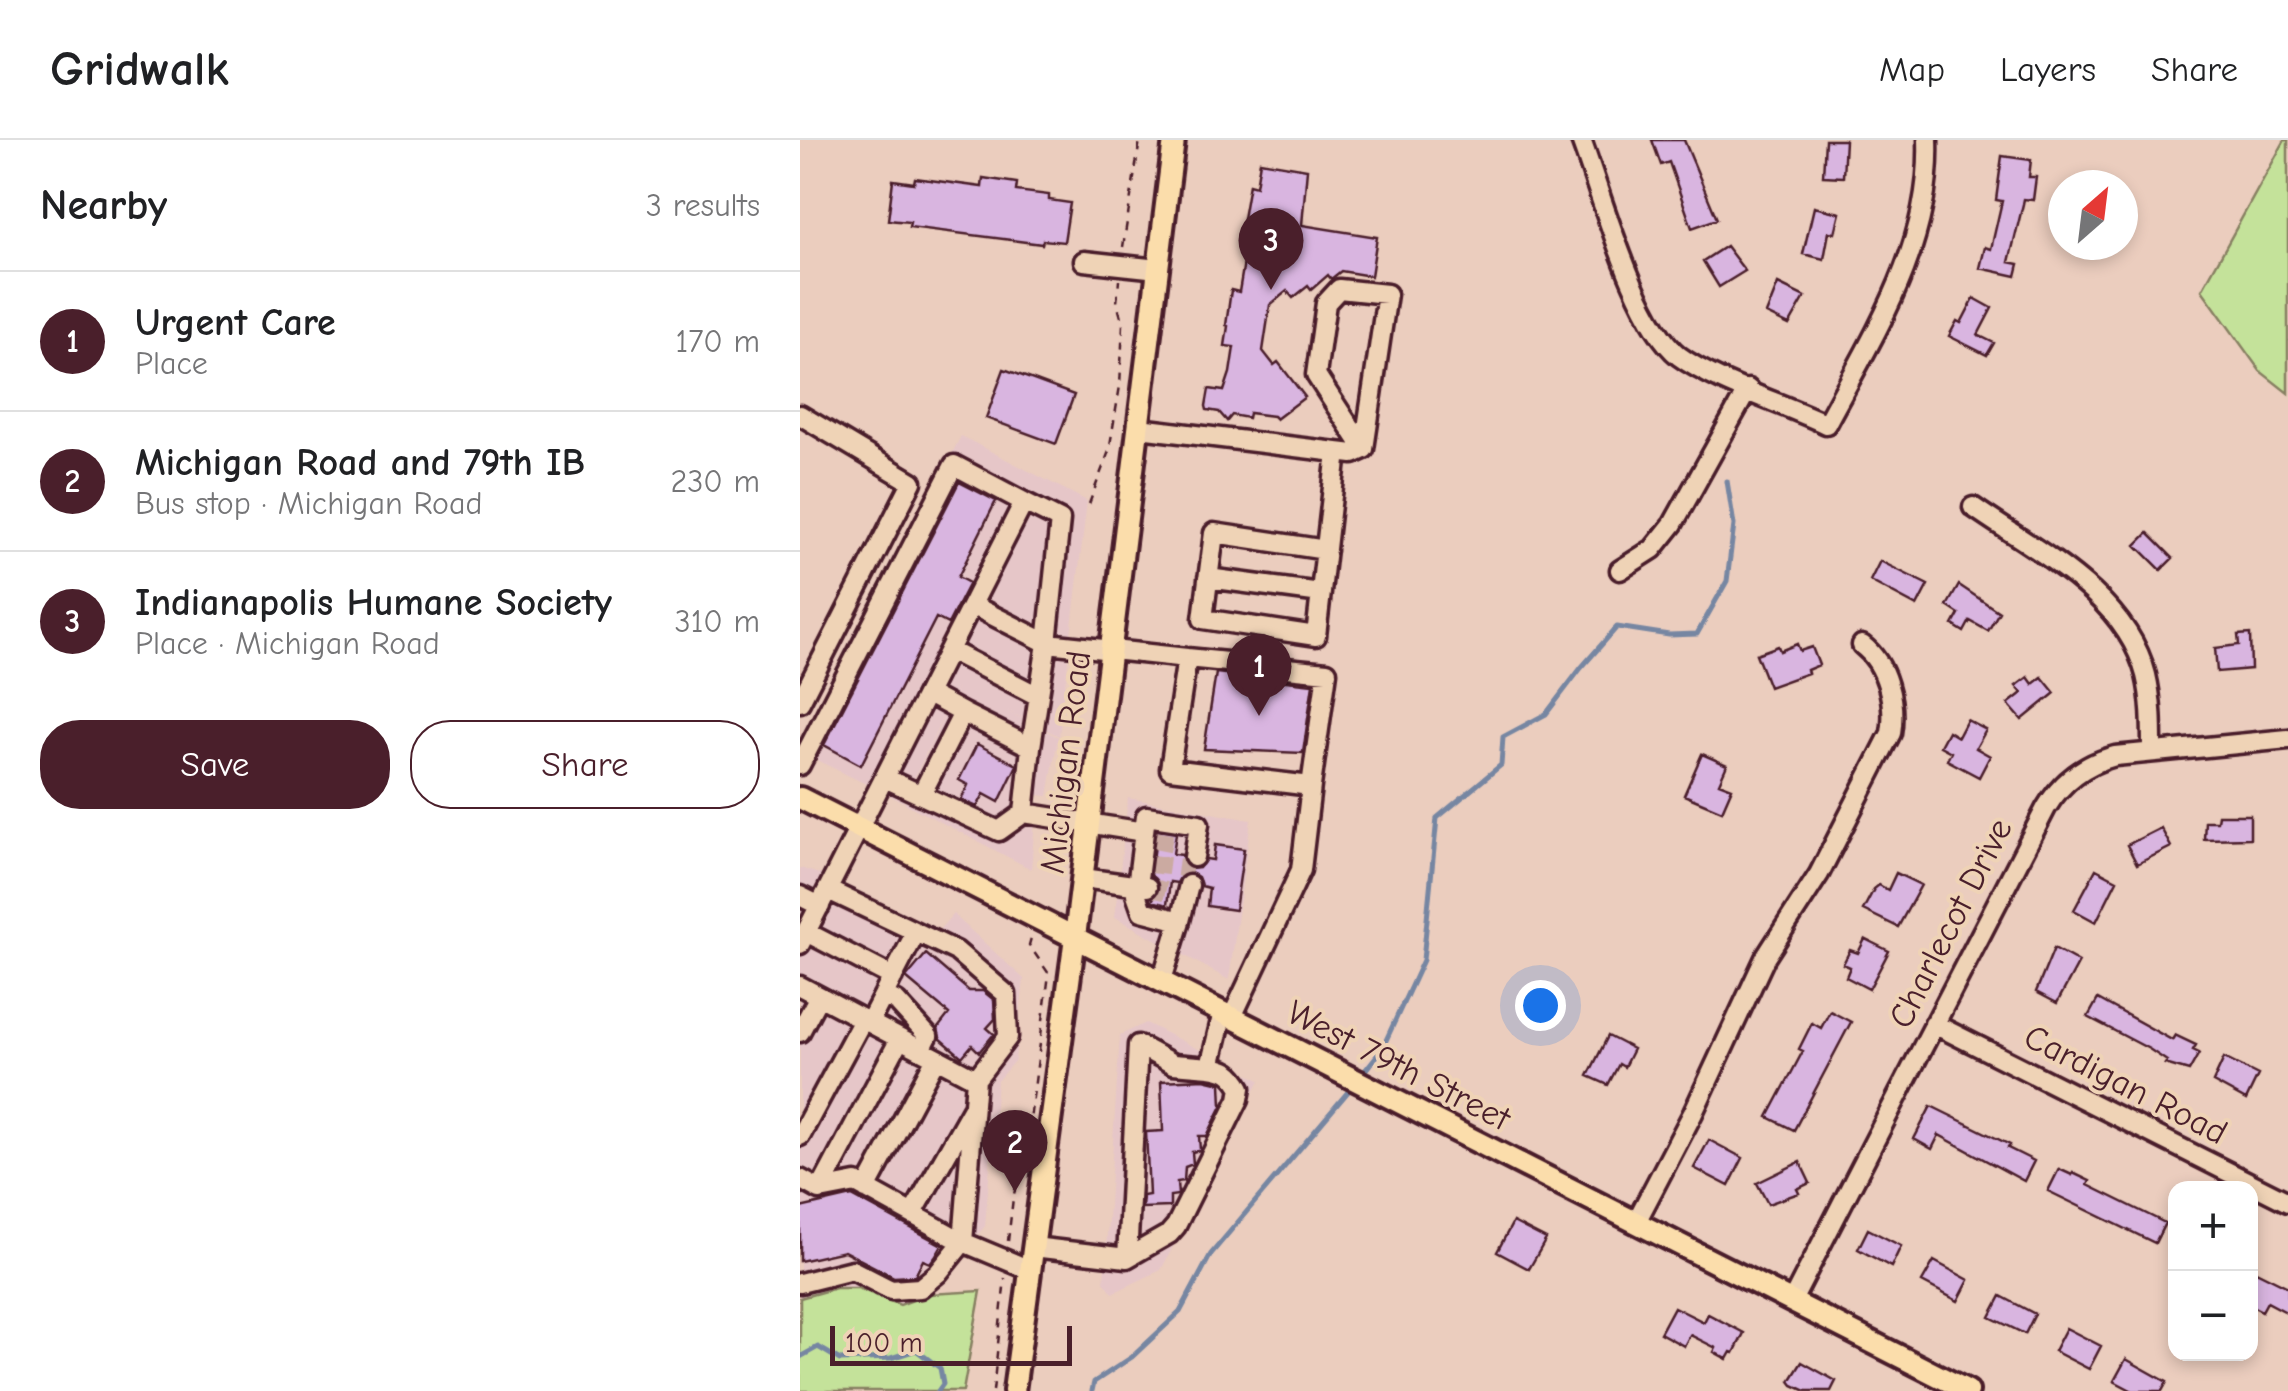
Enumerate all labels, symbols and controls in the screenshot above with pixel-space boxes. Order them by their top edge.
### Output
text: Gridwalk [50,42,229,97]
text: Map [1879,49,1945,90]
text: Layers [2000,49,2096,90]
text: Share [2151,49,2238,90]
north arrow [2048,170,2138,260]
text: Nearby [40,181,167,230]
text: 3 results [646,187,760,224]
pin: 3 [1238,208,1304,290]
text: Urgent Care [135,301,336,345]
text: 1 [66,323,79,360]
text: 170 m [676,323,760,360]
text: Place [135,345,208,382]
text: Michigan Road and 79th IB [135,441,585,485]
text: 2 [65,463,80,500]
text: 230 m [670,463,760,500]
text: Bus stop · Michigan Road [135,485,483,522]
text: Indianapolis Humane Society [135,581,612,625]
text: 3 [65,603,80,640]
text: 310 m [674,603,760,640]
text: Place · Michigan Road [135,625,440,662]
pin: 1 [1226,634,1292,716]
street label: Michigan Road [1031,648,1099,876]
button: Save [40,720,390,809]
button: Share [410,720,760,809]
street label: Charlecot Drive [1880,812,2021,1035]
your location [1515,980,1566,1031]
street label: West 79th Street [1280,992,1518,1140]
street label: Cardigan Road [2018,1016,2234,1153]
pin: 2 [982,1110,1048,1192]
map controls [2168,1181,2258,1361]
button: + [2168,1181,2258,1271]
button: − [2168,1271,2258,1361]
scale bar [830,1321,1072,1366]
text: 100 m [845,1327,923,1359]

